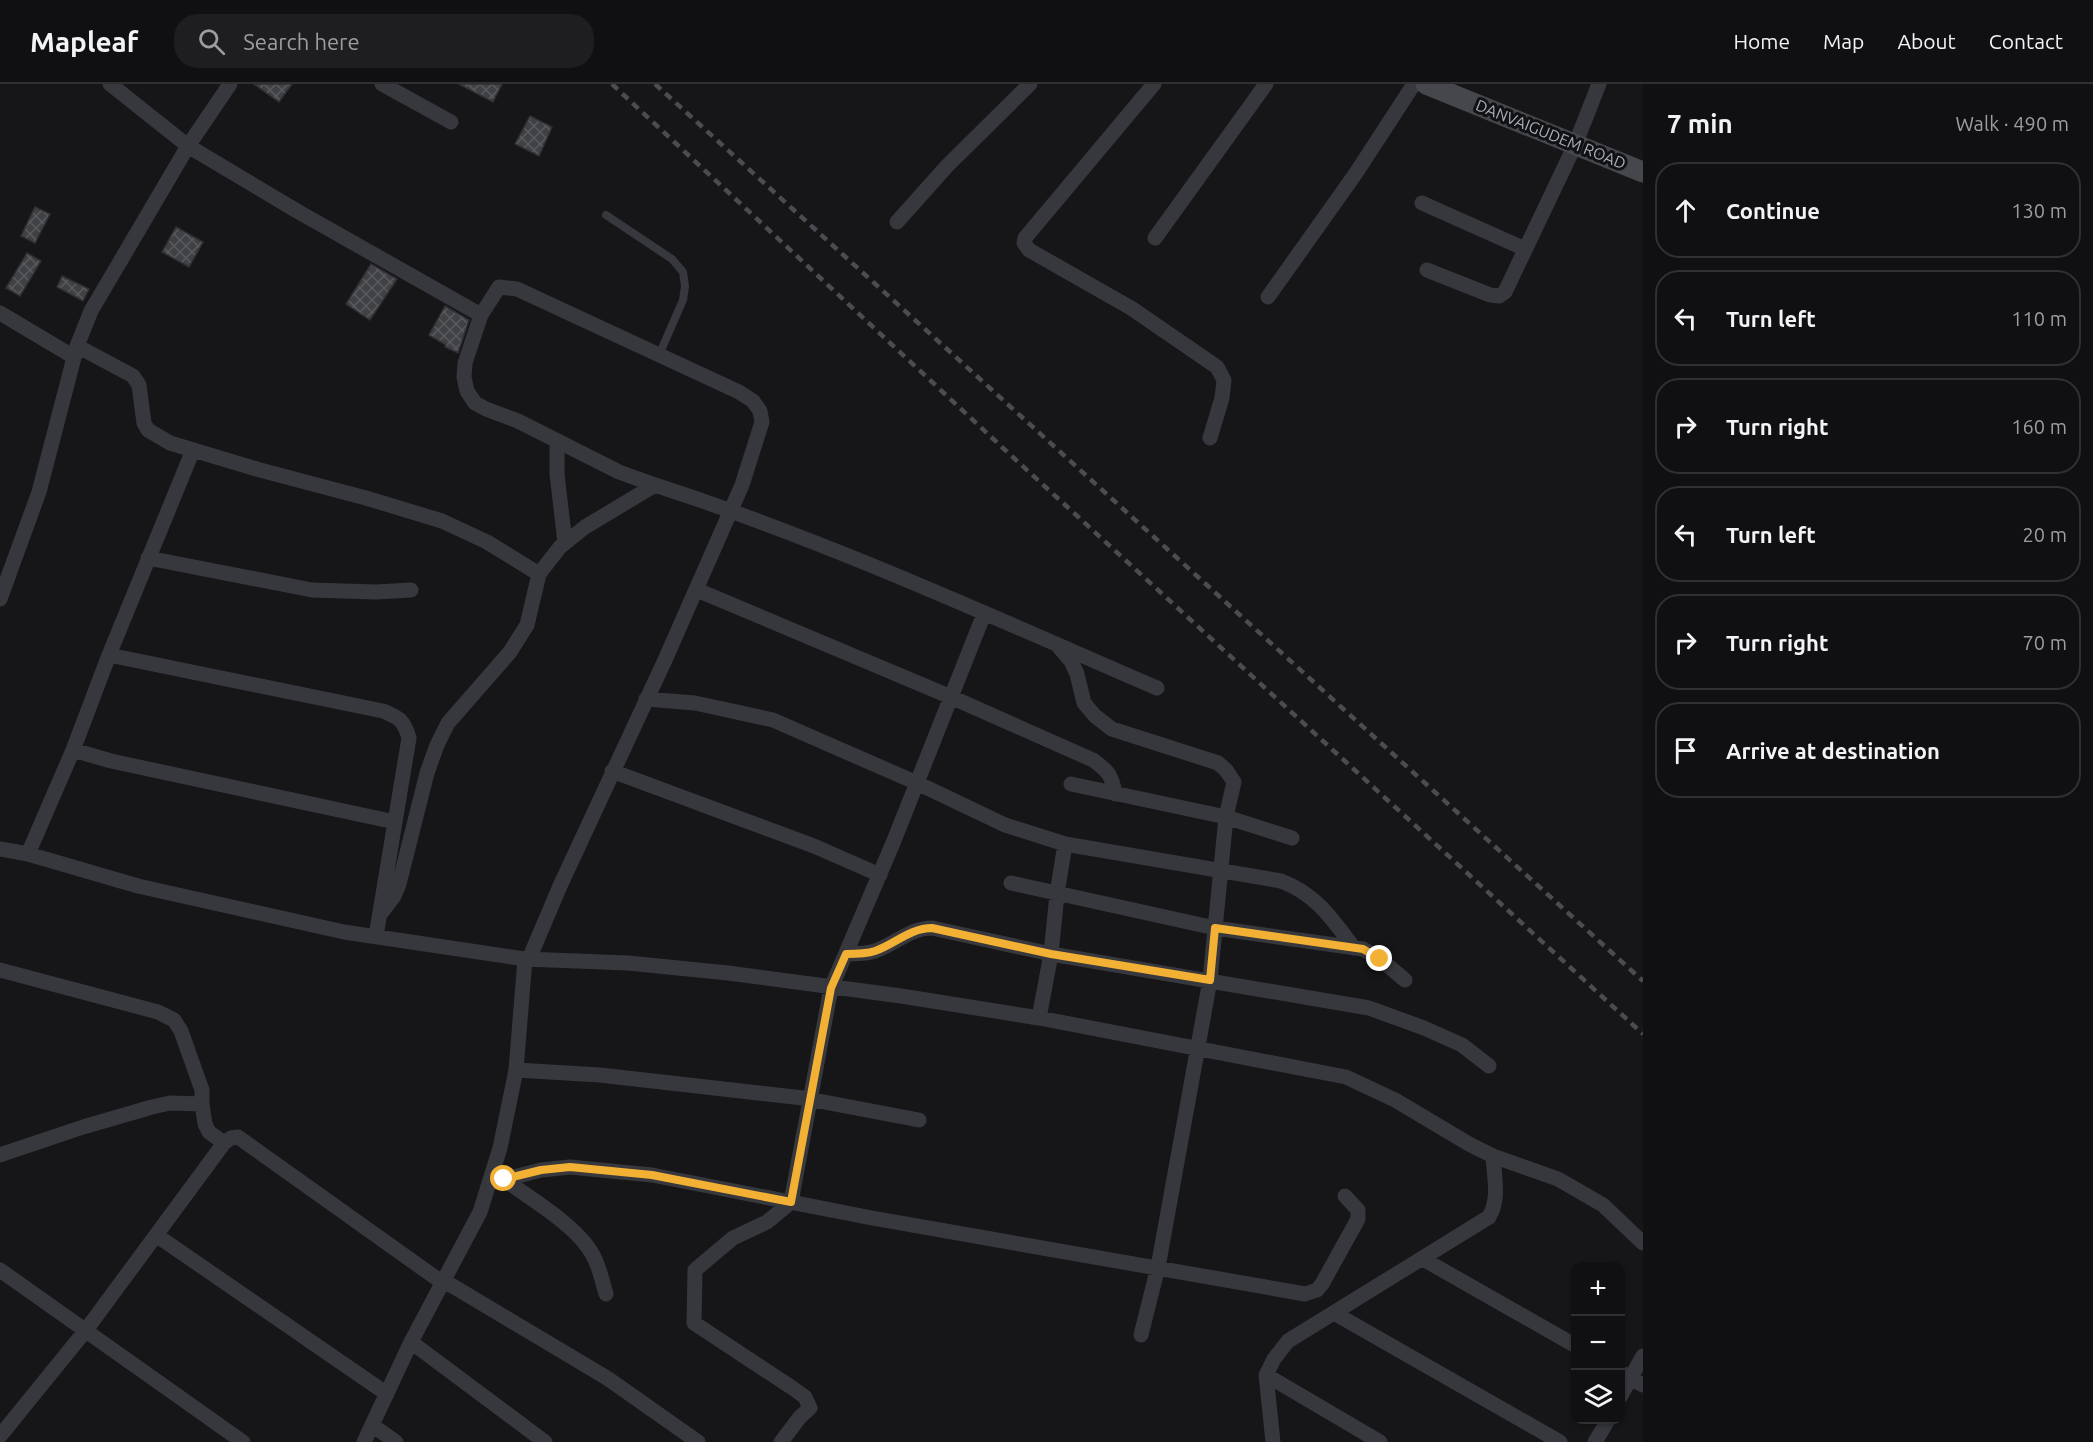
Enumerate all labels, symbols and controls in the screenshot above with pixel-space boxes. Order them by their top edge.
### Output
search box [174,14,594,68]
icon: search [195,25,228,58]
text: Mapleaf [30,26,138,57]
text: Search here [243,29,360,54]
text: Home [1733,29,1790,53]
text: Map [1823,29,1864,53]
text: About [1897,29,1956,53]
text: Contact [1989,29,2063,53]
street label: DANVAIGUDEM ROAD [1473,96,1629,172]
text: 7 min [1667,109,1733,138]
text: Walk · 490 m [1956,112,2069,135]
icon: ahead [1669,194,1702,227]
text: Continue [1726,198,1820,223]
text: 130 m [2011,199,2067,222]
icon: left [1669,302,1702,335]
text: Turn left [1726,306,1816,331]
text: 110 m [2011,307,2067,330]
icon: right [1669,410,1702,443]
text: Turn right [1726,414,1828,439]
text: 160 m [2011,415,2067,438]
icon: left [1669,518,1702,551]
text: Turn left [1726,522,1816,547]
text: 20 m [2023,523,2067,546]
icon: right [1669,626,1702,659]
text: Turn right [1726,630,1828,655]
text: 70 m [2023,631,2067,654]
icon: arrive [1669,734,1702,767]
text: Arrive at destination [1726,738,1940,763]
route end [1366,945,1392,971]
route start [490,1165,516,1191]
map controls [1571,1262,1625,1424]
button: + [1571,1262,1625,1316]
button: − [1571,1316,1625,1370]
button: layers [1571,1370,1625,1424]

